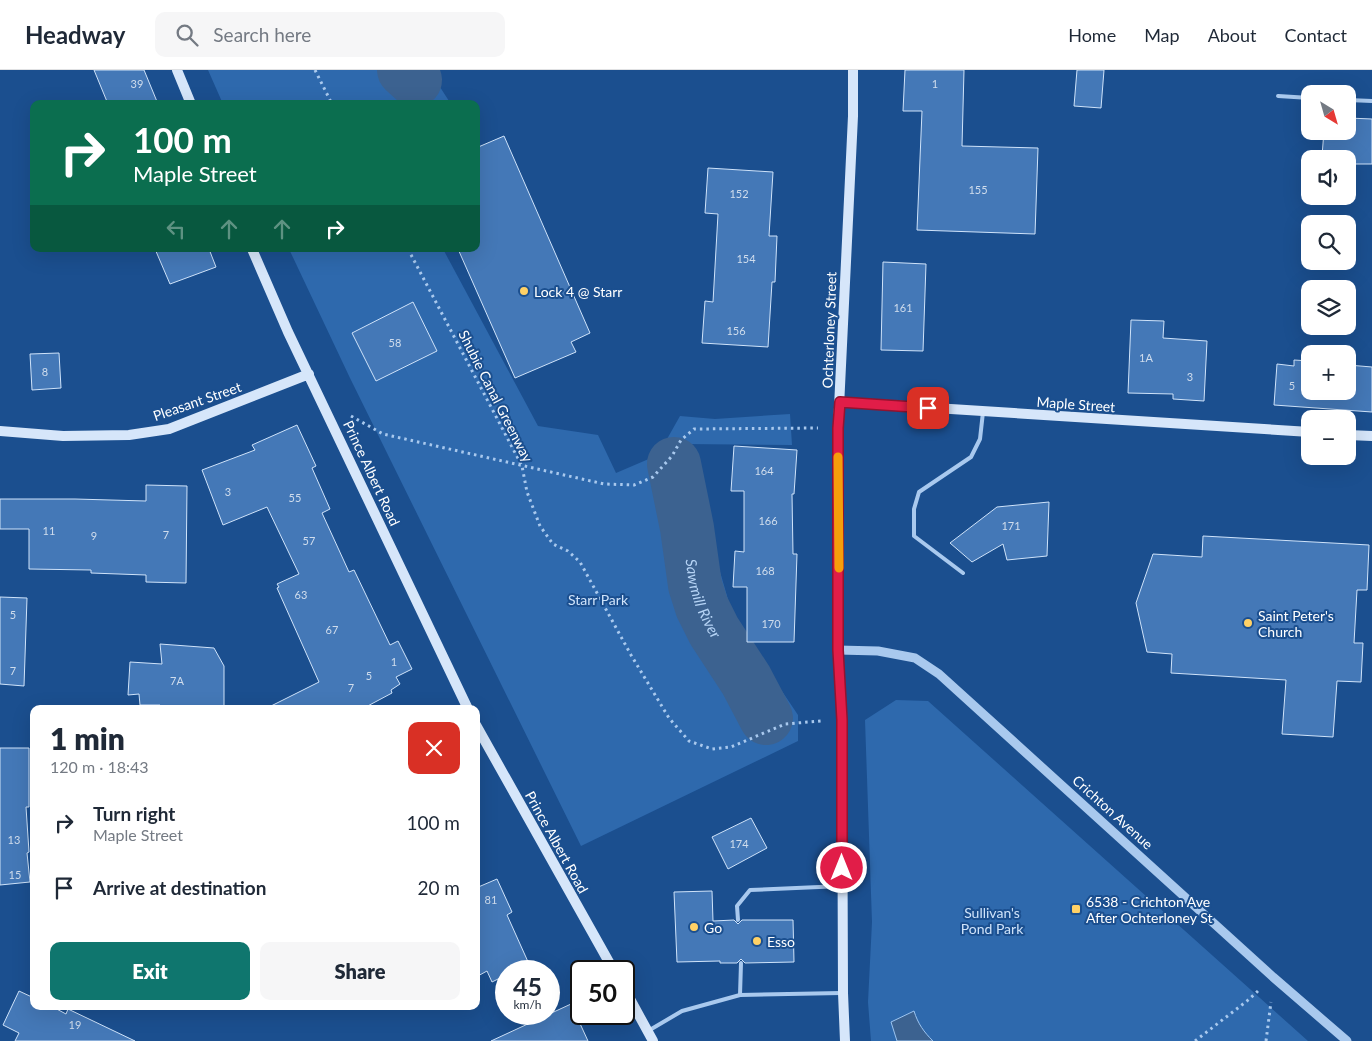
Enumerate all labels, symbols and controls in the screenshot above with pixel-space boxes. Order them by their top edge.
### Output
search box [155,12,505,57]
text: Headway [25,20,125,49]
icon: search [173,21,201,49]
text: Search here [213,23,311,46]
text: Home [1068,24,1116,46]
text: Map [1144,24,1180,46]
text: About [1208,24,1257,46]
text: Contact [1285,24,1347,46]
house number: 39 [131,77,143,90]
house number: 1 [932,77,938,90]
north arrow [1301,85,1356,140]
map controls [1301,85,1356,465]
text: 100 m [133,118,232,160]
icon: right [50,120,115,185]
button: sound [1301,150,1356,205]
text: Maple Street [133,160,257,187]
house number: 155 [968,183,988,196]
house number: 152 [729,187,749,200]
icon: left [162,215,190,243]
icon: ahead [215,215,243,243]
icon: ahead [268,215,296,243]
icon: right [321,215,349,243]
button: search [1301,215,1356,270]
house number: 154 [736,252,756,265]
street label: Ochterloney Street [818,271,840,389]
button: layers [1301,280,1356,335]
place label: Lock 4 @ Starr [534,283,622,300]
marker: Lock 4 @ Starr [518,285,530,297]
house number: 161 [893,301,913,314]
house number: 156 [726,324,746,337]
street label: Shubie Canal Greenway [455,327,537,465]
house number: 58 [389,336,401,349]
button: + [1301,345,1356,400]
house number: 1A [1139,351,1153,364]
house number: 8 [42,365,48,378]
house number: 3 [1187,370,1193,383]
street label: Pleasant Street [151,378,243,424]
house number: 5 [1289,379,1295,392]
pin [907,387,949,429]
street label: Maple Street [1036,393,1116,415]
icon: arrive [914,394,942,422]
button: − [1301,410,1356,465]
street label: Prince Albert Road [340,418,404,528]
house number: 164 [754,464,774,477]
house number: 3 [225,485,231,498]
house number: 55 [289,491,301,504]
house number: 166 [758,514,778,527]
house number: 171 [1001,519,1021,532]
house number: 11 [43,524,55,537]
house number: 7 [163,528,169,541]
house number: 9 [91,529,97,542]
house number: 57 [303,534,315,547]
water label: Sawmill River [682,558,726,642]
house number: 168 [755,564,775,577]
house number: 63 [295,588,307,601]
park label: Starr Park [568,591,629,608]
place label: Saint Peter's Church [1258,607,1334,640]
house number: 5 [10,608,16,621]
house number: 170 [761,617,781,630]
marker: Saint Peter's Church [1242,617,1254,629]
house number: 67 [326,623,338,636]
house number: 1 [391,655,397,668]
house number: 7 [10,664,16,677]
house number: 5 [366,669,372,682]
house number: 7A [170,674,184,687]
house number: 7 [348,681,354,694]
text: 1 min [50,720,125,756]
button: close [408,722,460,774]
text: 120 m · 18:43 [50,757,149,776]
street label: Crichton Avenue [1069,771,1157,853]
street label: Prince Albert Road [522,788,592,896]
text: Turn right [93,802,175,825]
icon: right [50,809,78,837]
text: 100 m [406,811,460,834]
text: Maple Street [93,825,183,844]
house number: 13 [8,833,20,846]
house number: 174 [729,837,749,850]
position arrow [815,841,867,893]
house number: 15 [9,868,21,881]
icon: arrive [50,874,78,902]
text: Arrive at destination [93,876,266,899]
text: 20 m [417,876,460,899]
house number: 81 [485,893,497,906]
place label: 6538 - Crichton Ave After Ochterloney St [1086,893,1213,926]
marker: 6538 - Crichton Ave After Ochterloney St [1070,903,1082,915]
park label: Sullivan's Pond Park [961,904,1024,937]
place label: Go [704,919,722,936]
marker: Go [688,921,700,933]
place label: Esso [767,933,795,950]
marker: Esso [751,935,763,947]
button: Exit [50,942,250,1000]
button: Share [260,942,460,1000]
speed limit sign: 50 [570,960,635,1025]
text: 45 [513,971,542,1001]
text: km/h [513,997,542,1012]
house number: 19 [69,1018,81,1031]

